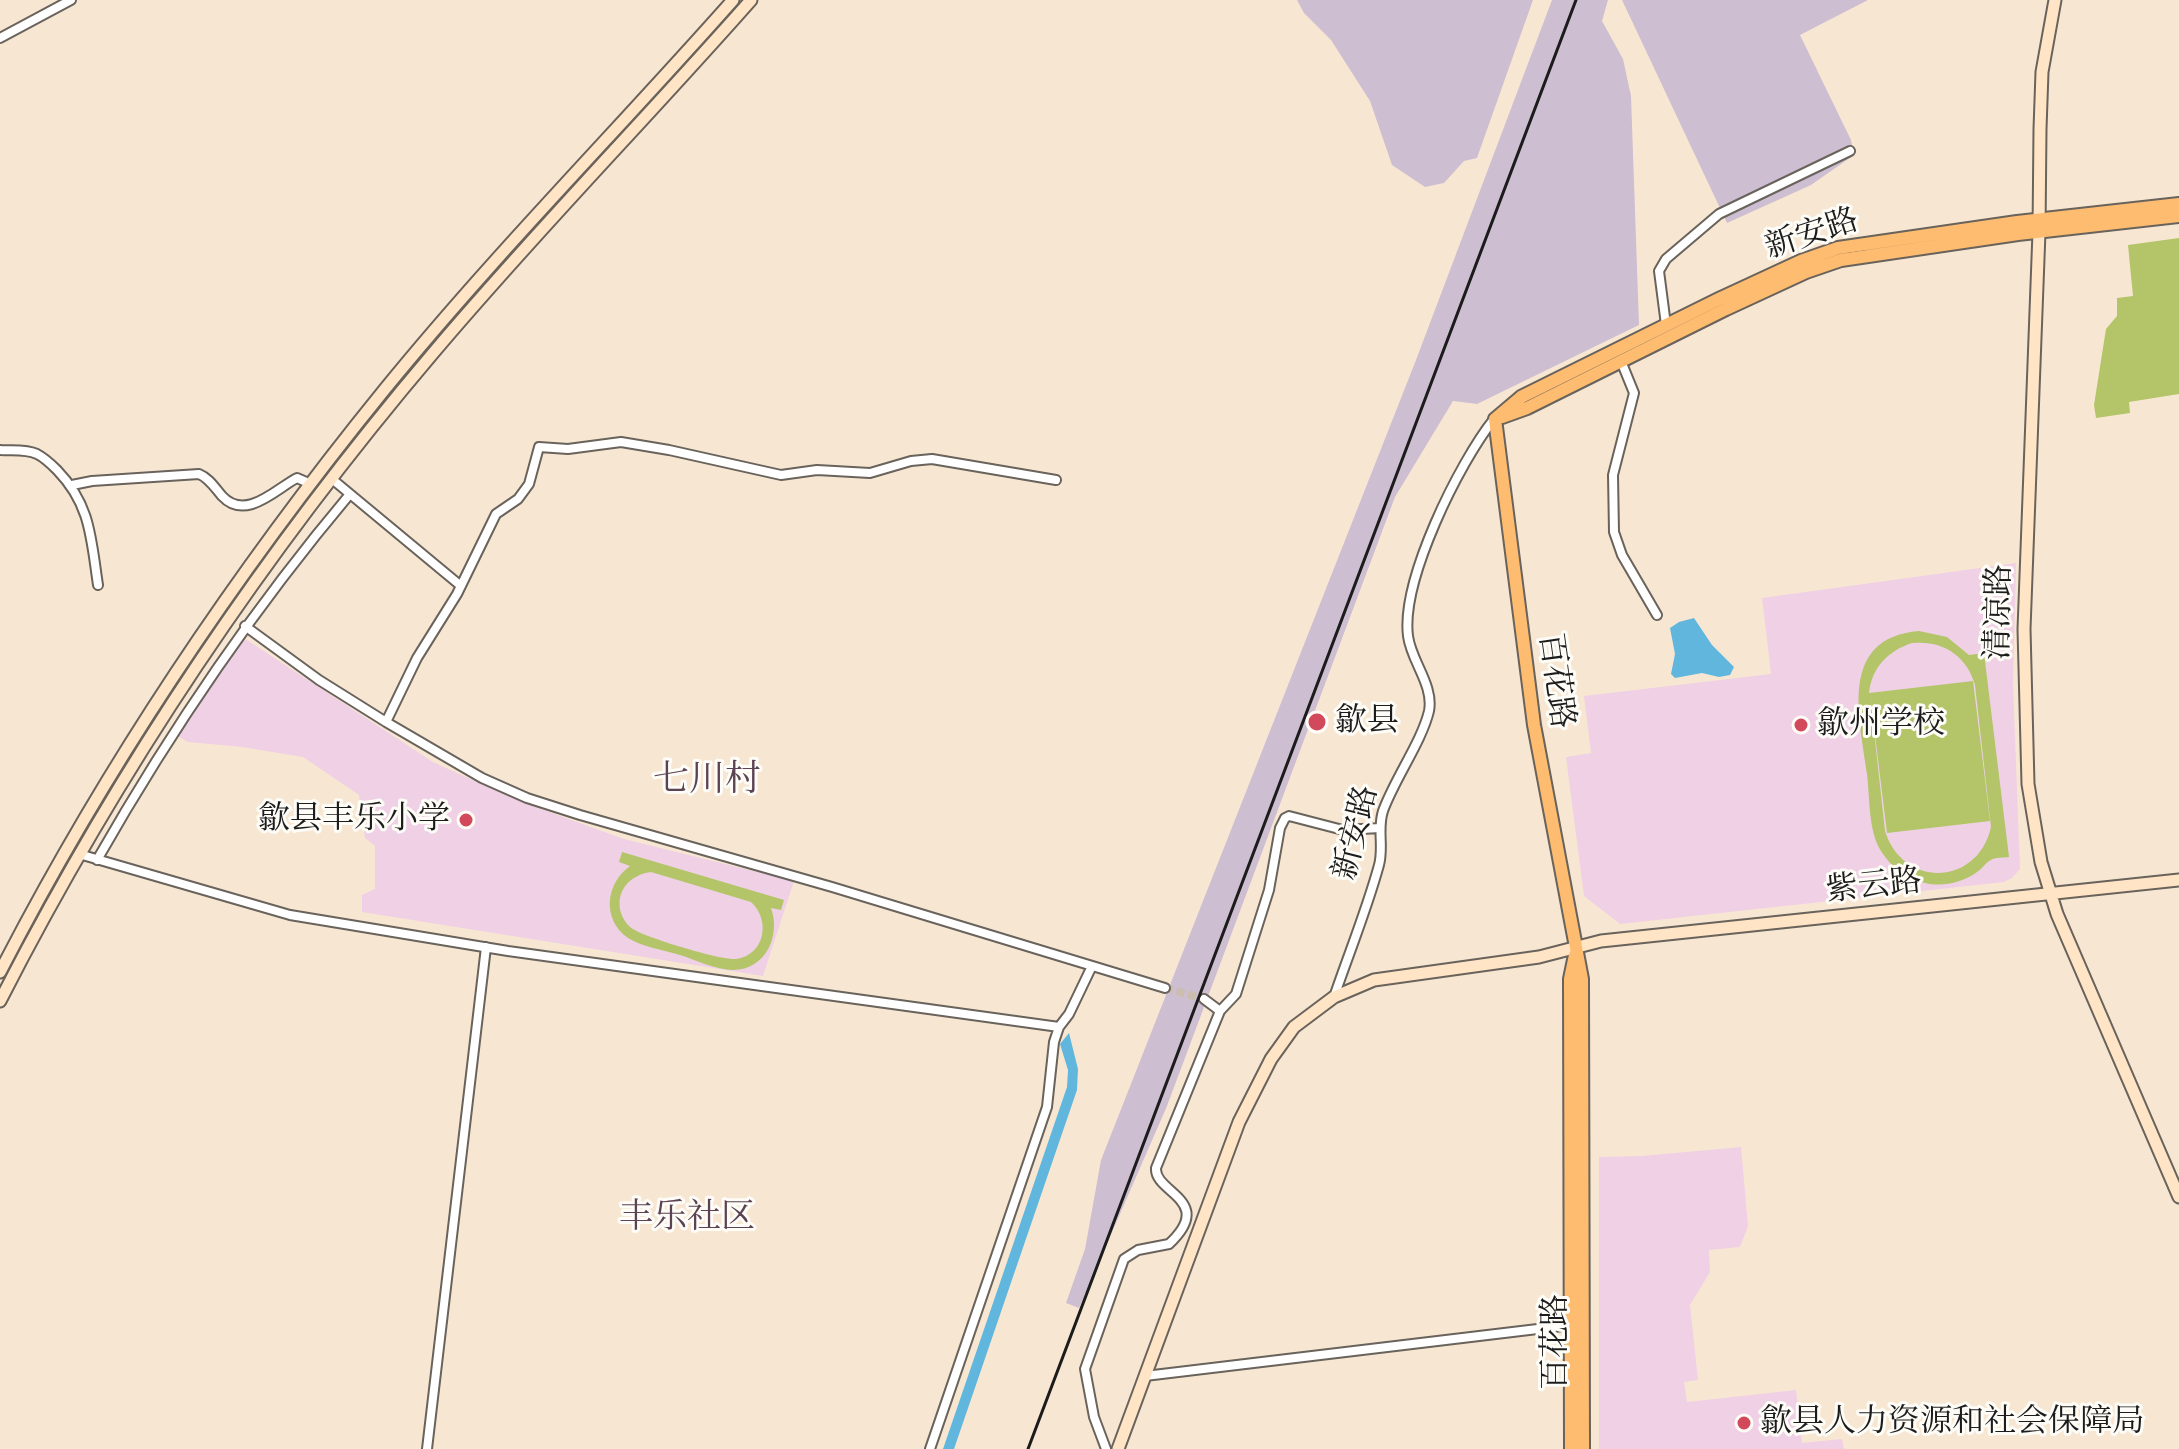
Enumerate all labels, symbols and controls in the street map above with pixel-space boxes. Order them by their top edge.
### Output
street label: 新安路 [1760,202,1864,268]
street label: 清凉路 [1980,564,2020,660]
street label: 百花路 [1529,631,1581,731]
place label: 歙县 [1335,703,1399,741]
place label: 歙州学校 [1817,706,1945,744]
marker: 歙县 [1306,711,1328,733]
marker: 歙州学校 [1792,716,1810,734]
district label: 七川村 [653,759,761,803]
street label: 新安路 [1327,782,1387,884]
place label: 歙县丰乐小学 [258,801,450,839]
marker: 歙县丰乐小学 [457,811,475,829]
street label: 紫云路 [1824,863,1924,911]
district label: 丰乐社区 [619,1199,755,1239]
street label: 百花路 [1538,1294,1576,1390]
place label: 歙县人力资源和社会保障局 [1760,1404,2144,1442]
marker: 歙县人力资源和社会保障局 [1735,1414,1753,1432]

